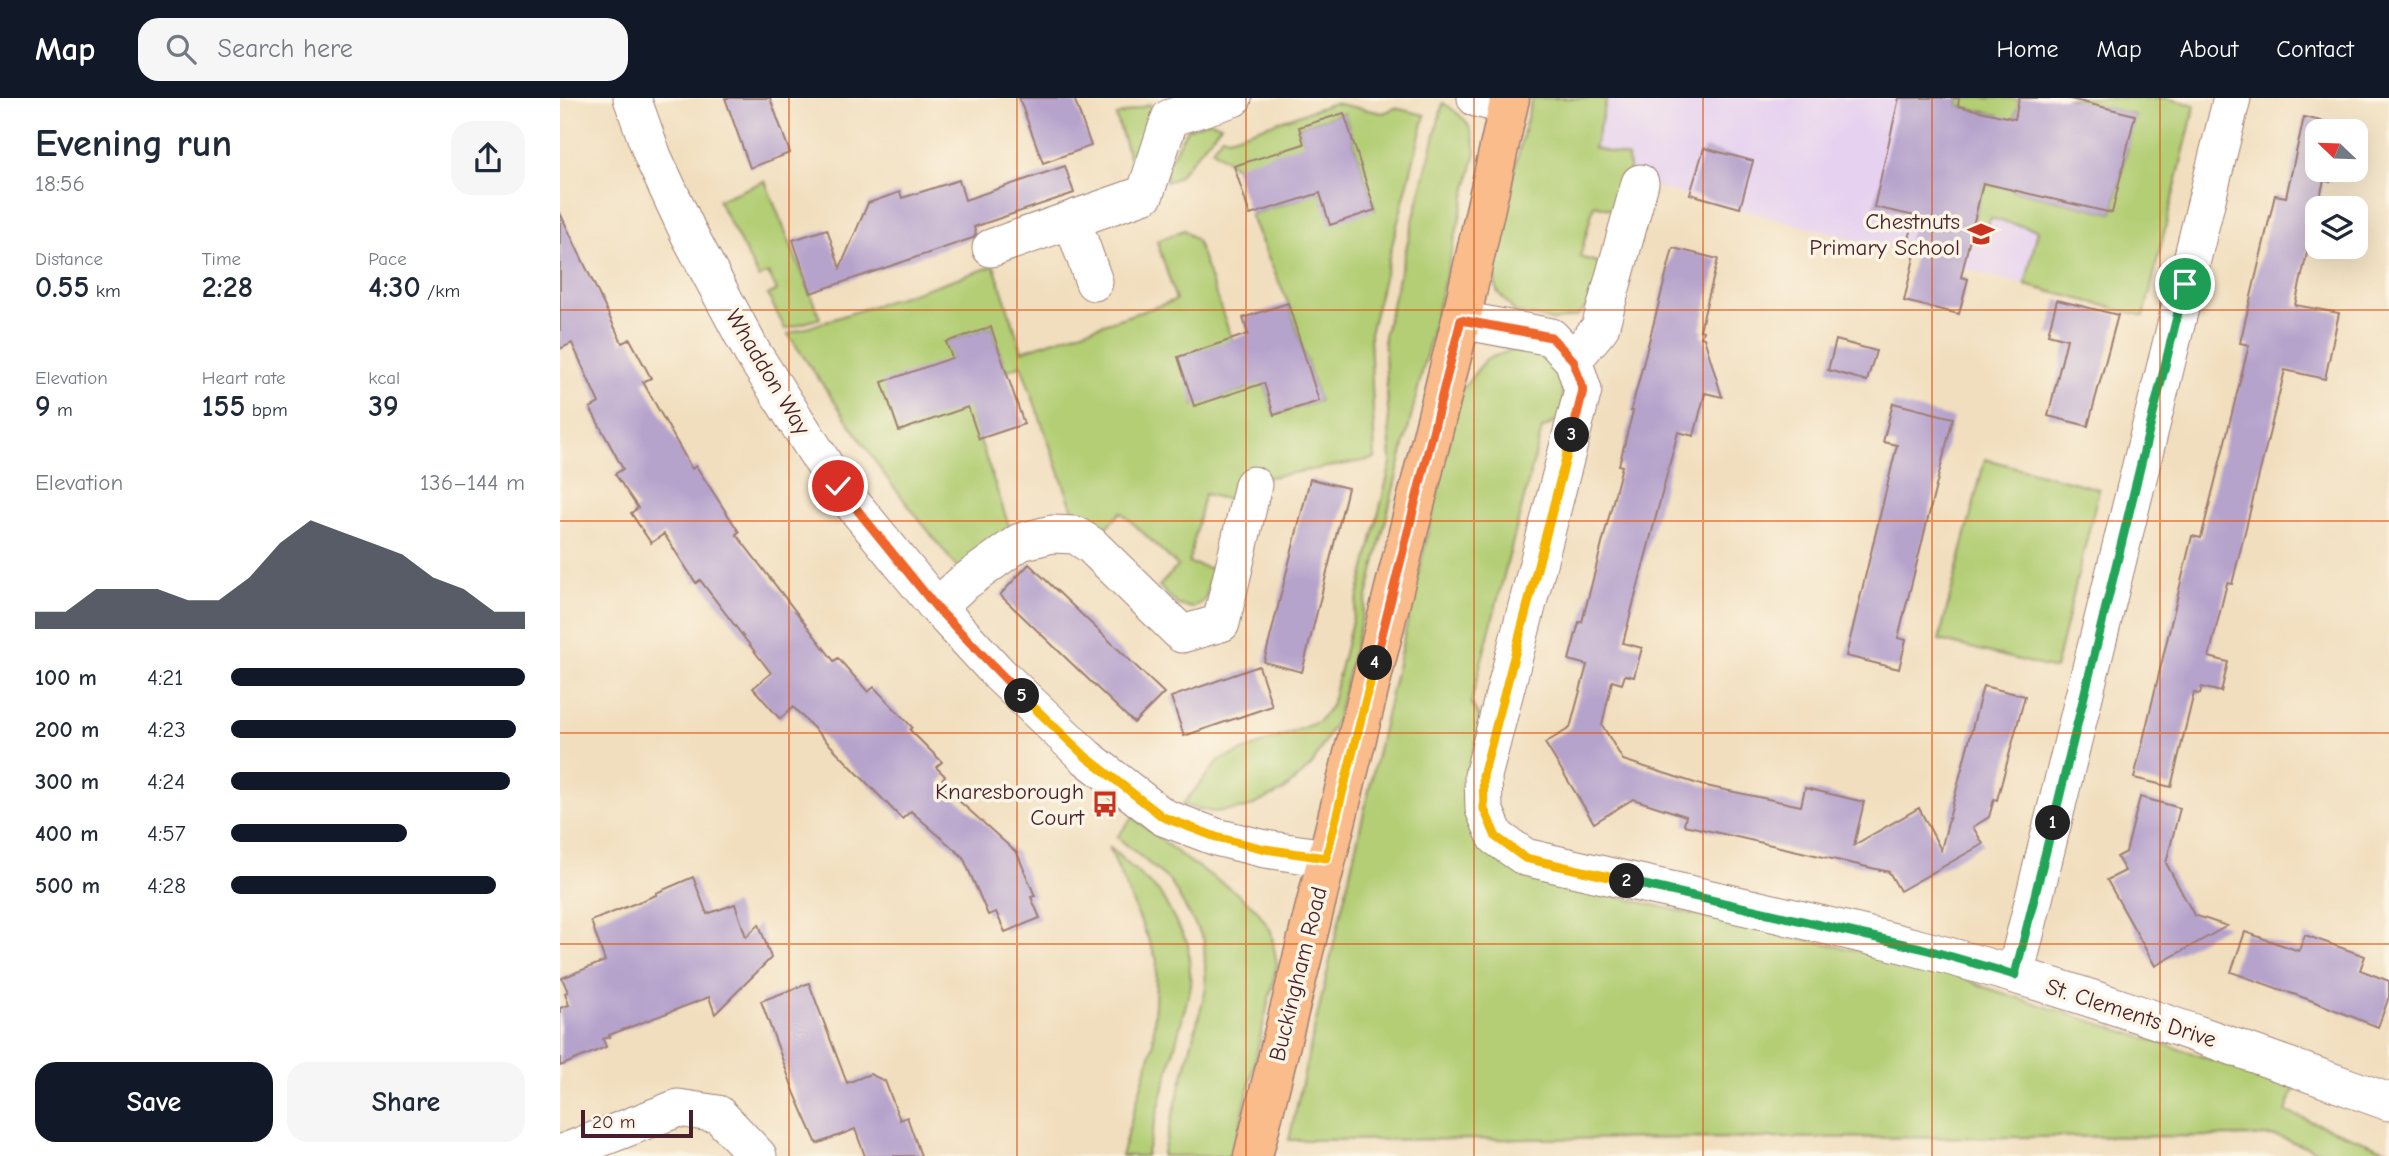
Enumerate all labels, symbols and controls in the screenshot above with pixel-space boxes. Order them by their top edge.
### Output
search box [138,18,628,81]
text: Map [35,30,96,68]
icon: search [162,30,200,68]
text: Search here [218,34,353,64]
text: Home [1997,35,2058,63]
text: Map [2096,35,2142,63]
text: About [2180,35,2238,63]
text: Contact [2276,35,2354,63]
north arrow [2305,119,2368,182]
map controls [2305,119,2368,259]
button: share [451,121,525,195]
text: Evening run [35,122,232,166]
text: 18:56 [35,170,85,197]
button: layers [2305,196,2368,259]
place label: Chestnuts Primary School [1809,208,1960,261]
school or university icon: Chestnuts Primary School [1966,219,1996,249]
text: Distance [35,248,103,270]
text: Time [202,248,241,270]
text: Pace [368,248,407,270]
pin [2155,254,2215,314]
icon: arrive [2166,265,2204,303]
text: 0.55 [35,270,89,305]
text: 2:28 [202,270,253,305]
text: 4:30 [368,270,421,305]
text: km [89,280,121,302]
text: /km [421,280,460,302]
street label: Whaddon Way [720,304,816,440]
text: Elevation [35,367,108,389]
text: Heart rate [202,367,285,389]
text: kcal [368,367,400,389]
text: 9 [35,389,51,424]
text: 155 [202,389,245,424]
text: 39 [368,389,399,424]
text: m [51,399,73,421]
text: bpm [245,399,288,421]
pin: 3 [1555,418,1590,452]
text: 3 [1567,423,1576,445]
pin [808,456,868,516]
icon: check [819,467,857,505]
text: Elevation [35,469,123,496]
text: 136–144 m [420,469,525,496]
pin: 4 [1358,646,1392,680]
text: 4 [1370,651,1379,673]
text: 100 m [35,664,97,691]
text: 4:21 [147,664,183,691]
pin: 5 [1004,678,1040,714]
text: 5 [1016,684,1027,706]
text: 200 m [35,716,99,743]
text: 4:23 [147,716,186,743]
text: 300 m [35,768,99,795]
text: 4:24 [147,768,185,795]
place label: Knaresborough Court [935,778,1085,831]
bus stop icon: Knaresborough Court [1090,789,1120,819]
pin: 1 [2036,806,2070,840]
text: 1 [2049,811,2056,833]
text: 400 m [35,820,99,847]
text: 4:57 [147,820,186,847]
pin: 2 [1610,864,1644,898]
text: 2 [1622,869,1631,891]
text: 500 m [35,872,100,899]
text: 4:28 [147,872,186,899]
street label: Buckingham Road [1263,884,1333,1064]
street label: St. Clements Drive [2042,973,2220,1053]
button: Save [35,1062,273,1142]
button: Share [287,1062,525,1142]
scale bar [581,1107,693,1139]
text: 20 m [592,1111,636,1133]

